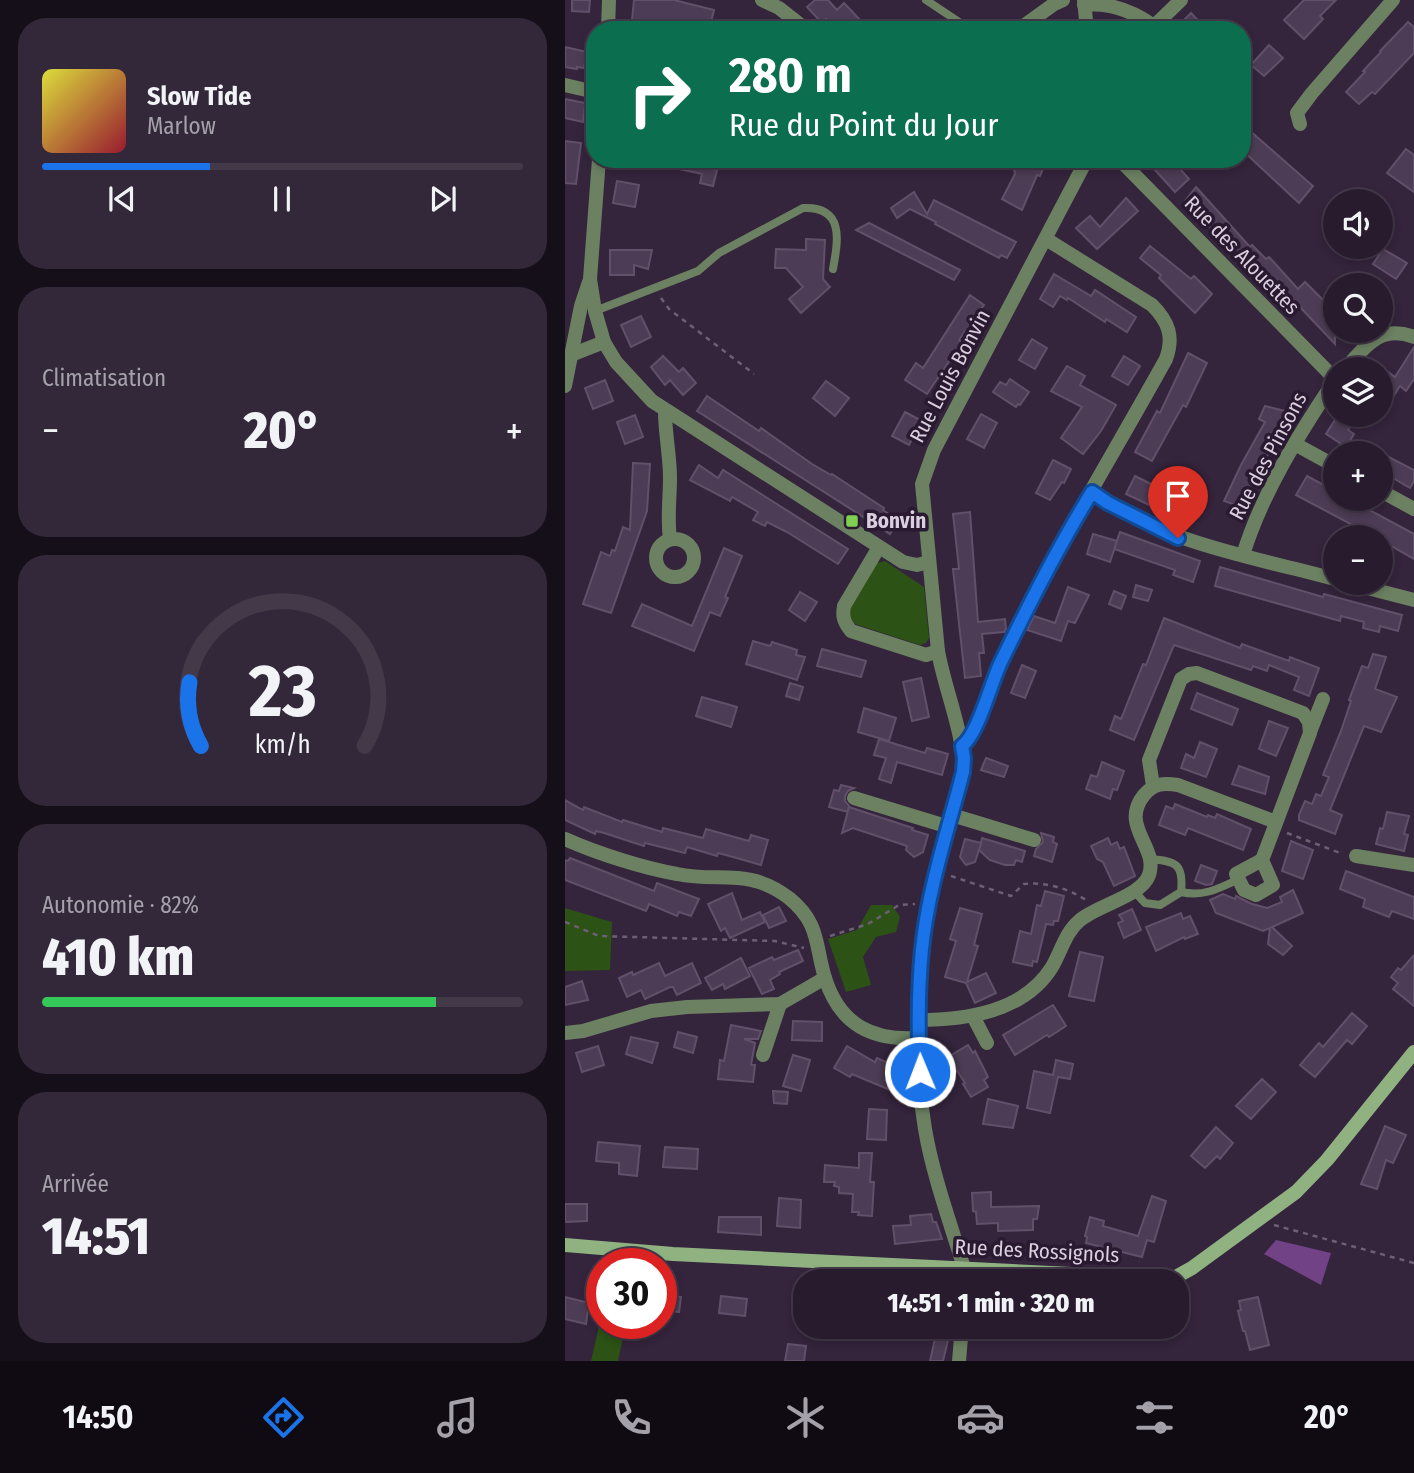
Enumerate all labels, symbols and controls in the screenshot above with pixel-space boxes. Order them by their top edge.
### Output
text: 280 m [729,46,852,105]
icon: right [614,49,705,140]
text: Slow Tide [147,81,251,112]
text: Rue du Point du Jour [729,106,998,144]
text: Marlow [147,112,216,140]
icon: previous [103,180,141,218]
icon: pause [263,180,301,218]
icon: next [424,180,462,218]
map controls [1323,189,1393,595]
button: sound [1323,189,1393,259]
street label: Rue des Alouettes [1179,190,1305,320]
button: search [1323,273,1393,343]
street label: Rue Louis Bonvin [904,305,996,447]
button: layers [1323,357,1393,427]
text: Climatisation [42,364,166,392]
street label: Rue des Pinsons [1224,388,1313,524]
text: 20° [244,399,321,462]
text: − [42,408,59,454]
text: + [506,408,523,454]
button: + [1323,441,1393,511]
pin [1148,466,1208,538]
icon: arrive [1159,477,1197,515]
place label: Bonvin [866,508,926,534]
marker: Bonvin [844,513,860,529]
button: − [1323,525,1393,595]
text: 23 [247,649,317,736]
text: km/h [255,730,310,760]
text: Autonomie · 82% [42,891,199,919]
text: 410 km [42,926,194,989]
position arrow [883,1035,957,1109]
text: Arrivée [42,1170,109,1198]
text: 14:51 [42,1205,150,1268]
street label: Rue des Rossignols [954,1234,1120,1268]
speed limit sign: 30 [586,1248,677,1339]
text: 14:51 · 1 min · 320 m [887,1288,1095,1319]
icon: directions [259,1393,308,1442]
icon: music [433,1393,482,1442]
icon: phone [607,1393,656,1442]
icon: climate [781,1393,830,1442]
icon: car [956,1393,1005,1442]
icon: filters [1130,1393,1179,1442]
text: 14:50 [63,1398,133,1436]
text: 20° [1304,1398,1351,1436]

